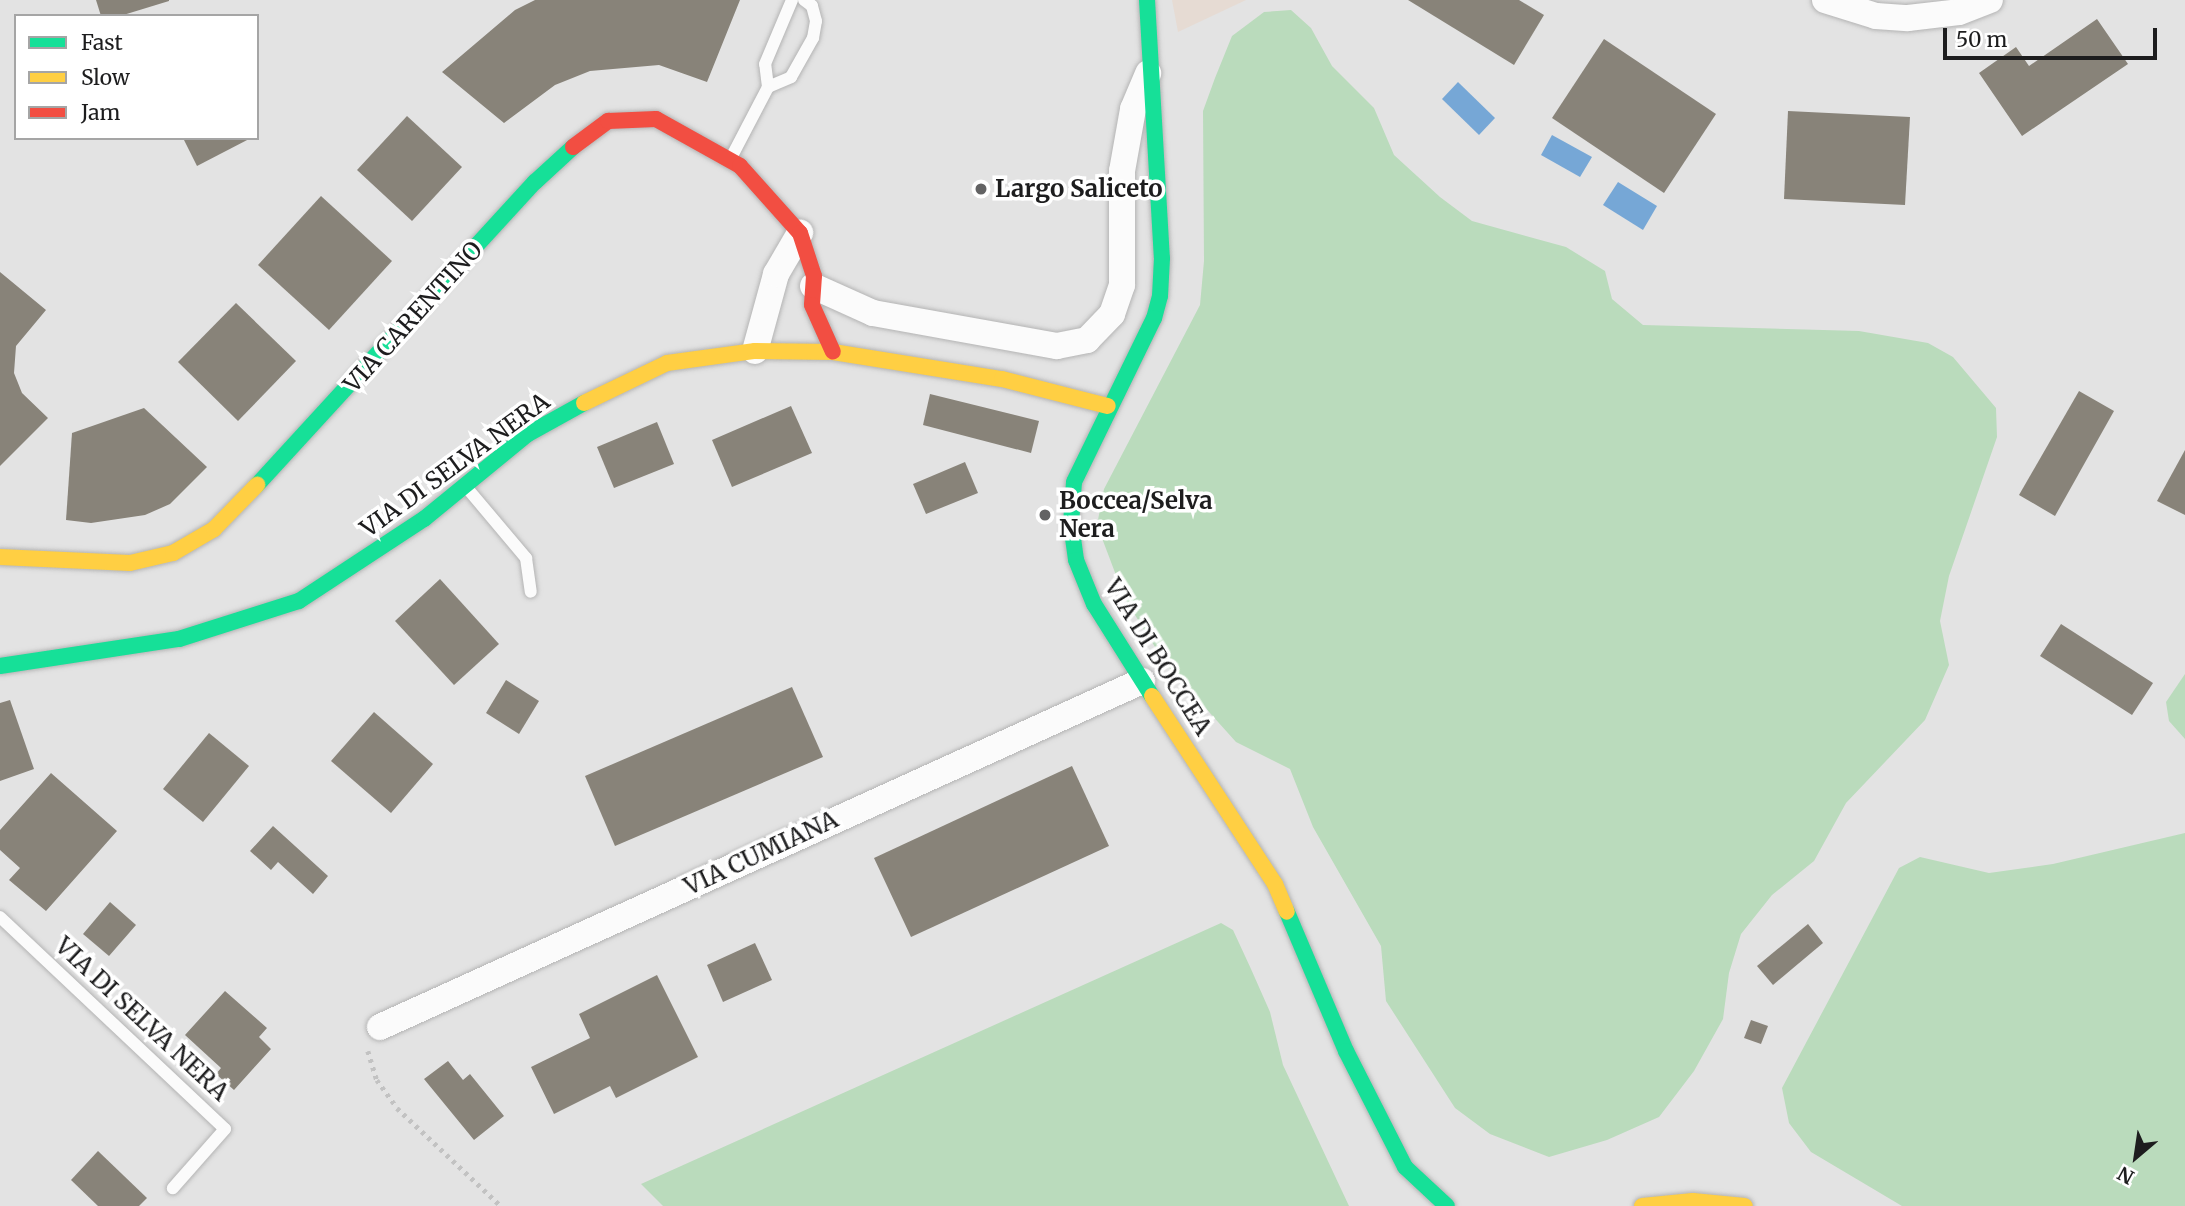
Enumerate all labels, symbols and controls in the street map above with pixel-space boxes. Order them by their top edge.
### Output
legend [14,14,259,140]
scale bar [1947,14,2160,58]
text: 50 m [1956,26,2007,53]
text: Fast [81,29,123,56]
text: Slow [81,64,130,91]
text: Jam [81,99,120,126]
place label: Largo Saliceto [995,175,1163,203]
marker: Largo Saliceto [973,181,989,197]
street label: VIA CARENTINO [338,236,488,398]
street label: VIA DI SELVA NERA [355,387,555,543]
place label: Boccea/Selva Nera [1059,487,1213,543]
marker: Boccea/Selva Nera [1037,507,1053,523]
street label: VIA DI BOCCEA [1098,573,1218,741]
street label: VIA CUMIANA [680,805,842,901]
street label: VIA DI SELVA NERA [49,931,235,1107]
north arrow [2101,1122,2171,1192]
text: N [2113,1161,2138,1190]

